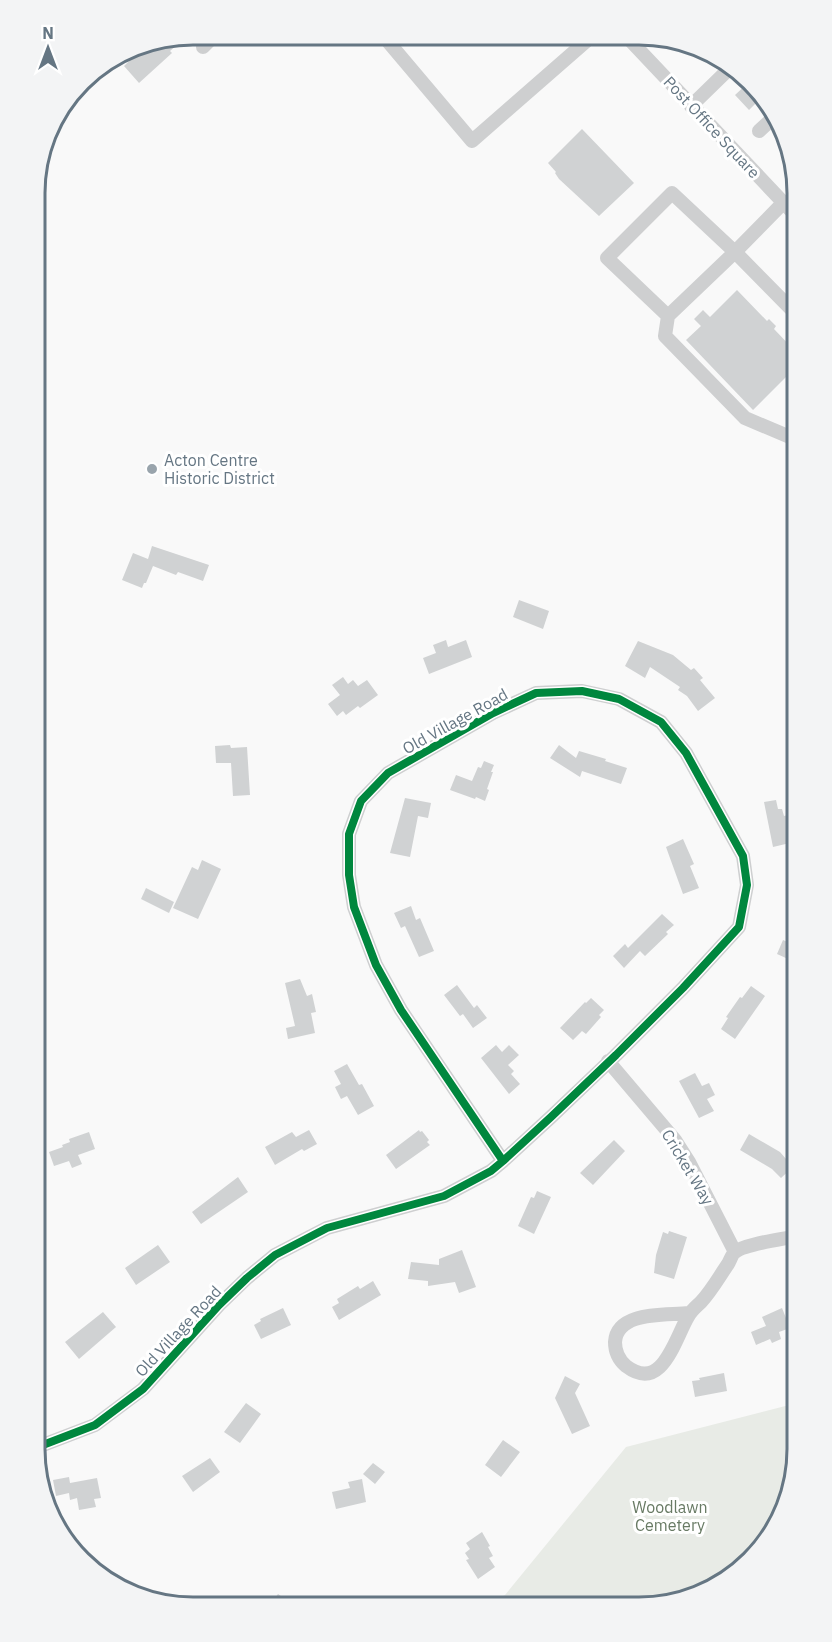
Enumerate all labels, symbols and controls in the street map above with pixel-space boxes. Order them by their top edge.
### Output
north arrow [18,18,78,78]
text: N [42,23,54,43]
street label: Post Office Square [660,72,765,182]
place label: Acton Centre Historic District [164,450,275,488]
marker: Acton Centre Historic District [145,462,159,476]
street label: Old Village Road [399,684,511,758]
street label: Cricket Way [658,1126,718,1208]
street label: Old Village Road [131,1281,225,1381]
park label: Woodlawn Cemetery [632,1497,708,1535]

